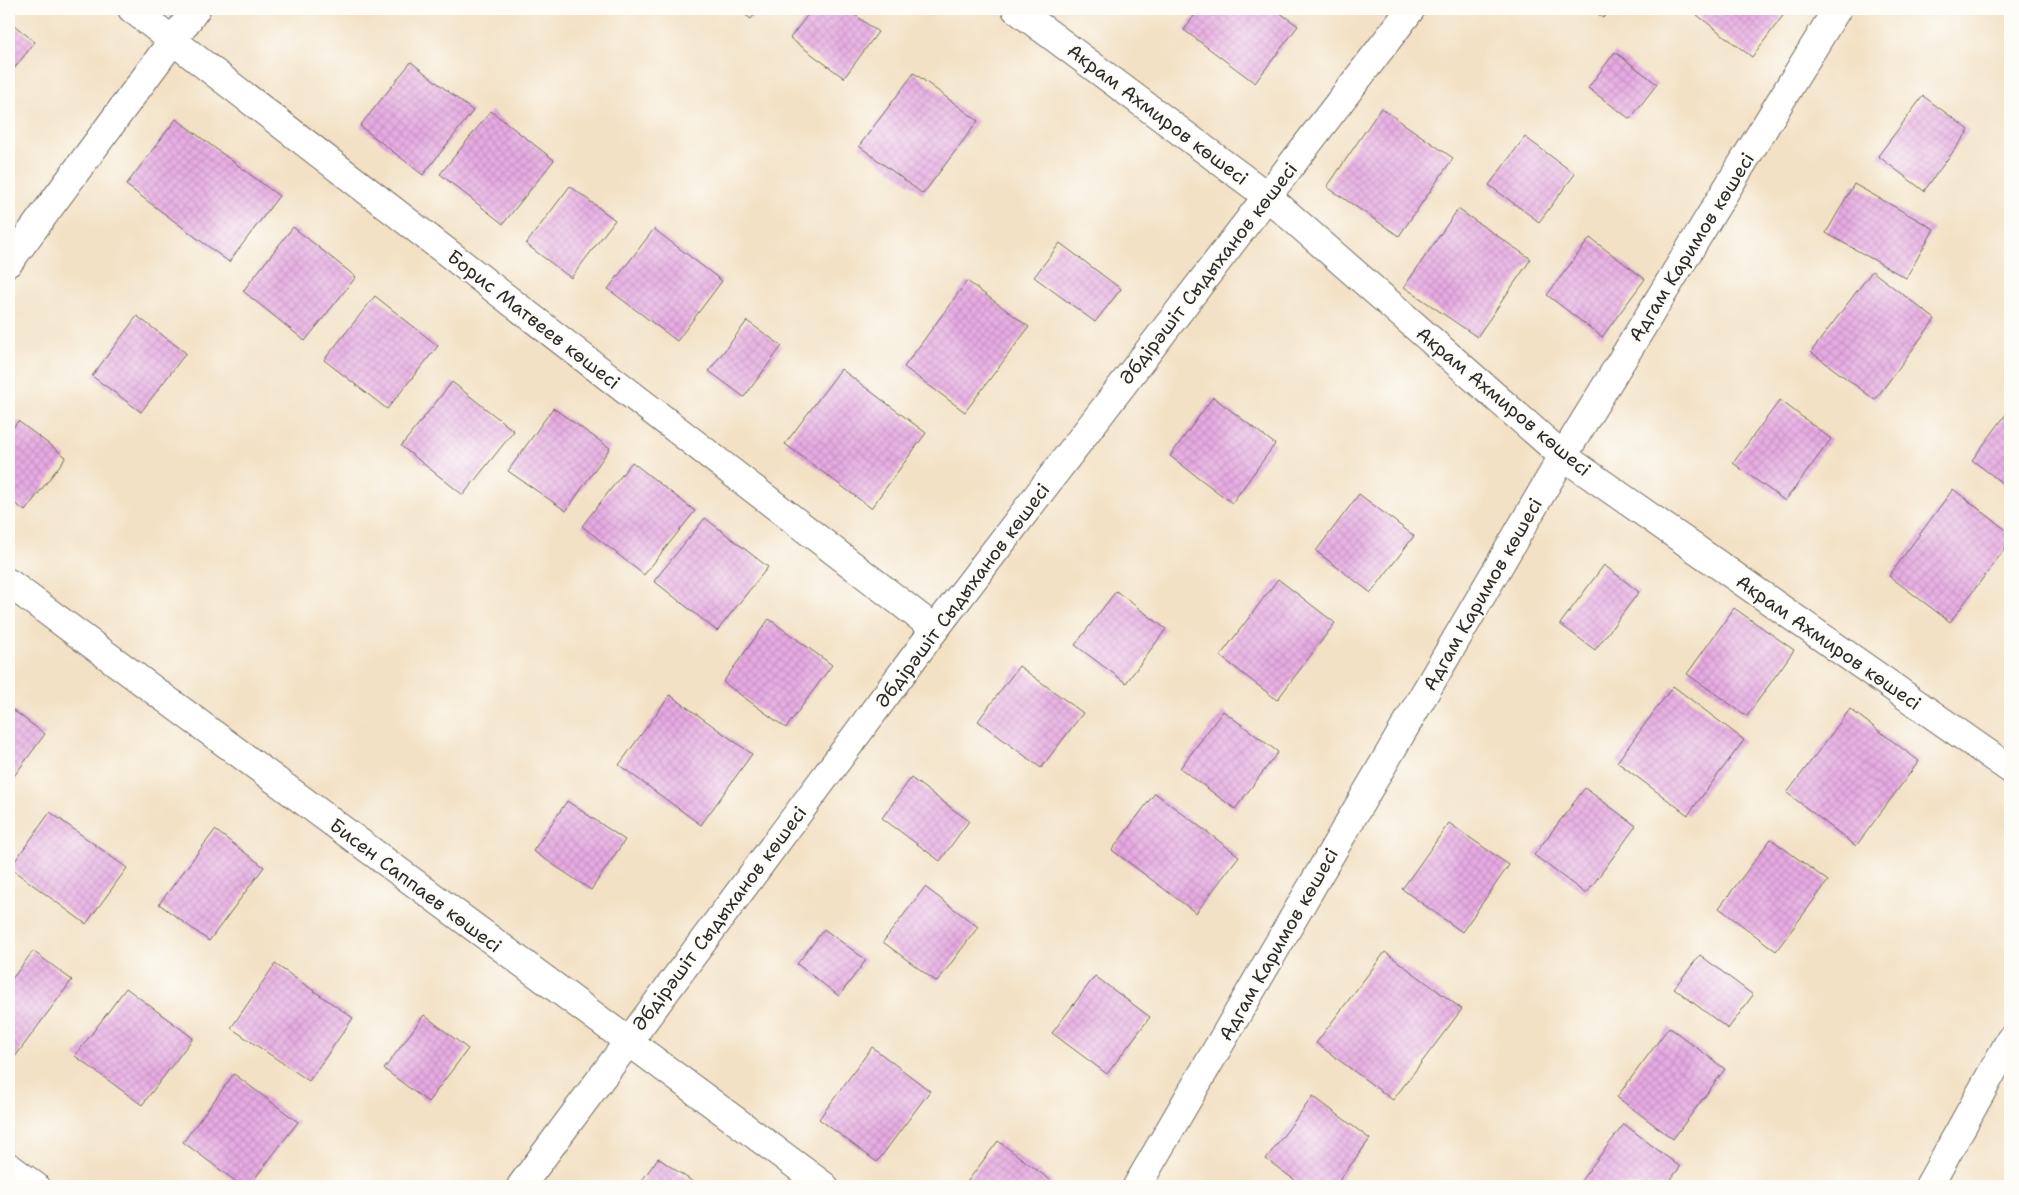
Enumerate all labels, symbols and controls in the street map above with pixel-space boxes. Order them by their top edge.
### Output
street label: Акрам Ахмиров көшесі [1062,38,1253,191]
street label: Адгам Каримов көшесі [1623,148,1760,347]
street label: Әбдірәшіт Сыдыханов көшесі [1114,157,1303,389]
street label: Борис Матвеев көшесі [442,244,625,395]
street label: Акрам Ахмиров көшесі [1411,321,1596,482]
street label: Әбдірәшіт Сыдыханов көшесі [870,478,1055,713]
street label: Адгам Каримов көшесі [1417,493,1548,695]
street label: Акрам Ахмиров көшесі [1731,569,1926,716]
street label: Әбдірәшіт Сыдыханов көшесі [627,801,812,1036]
street label: Бисен Саппаев көшесі [325,812,507,958]
street label: Адгам Каримов көшесі [1213,843,1344,1045]

